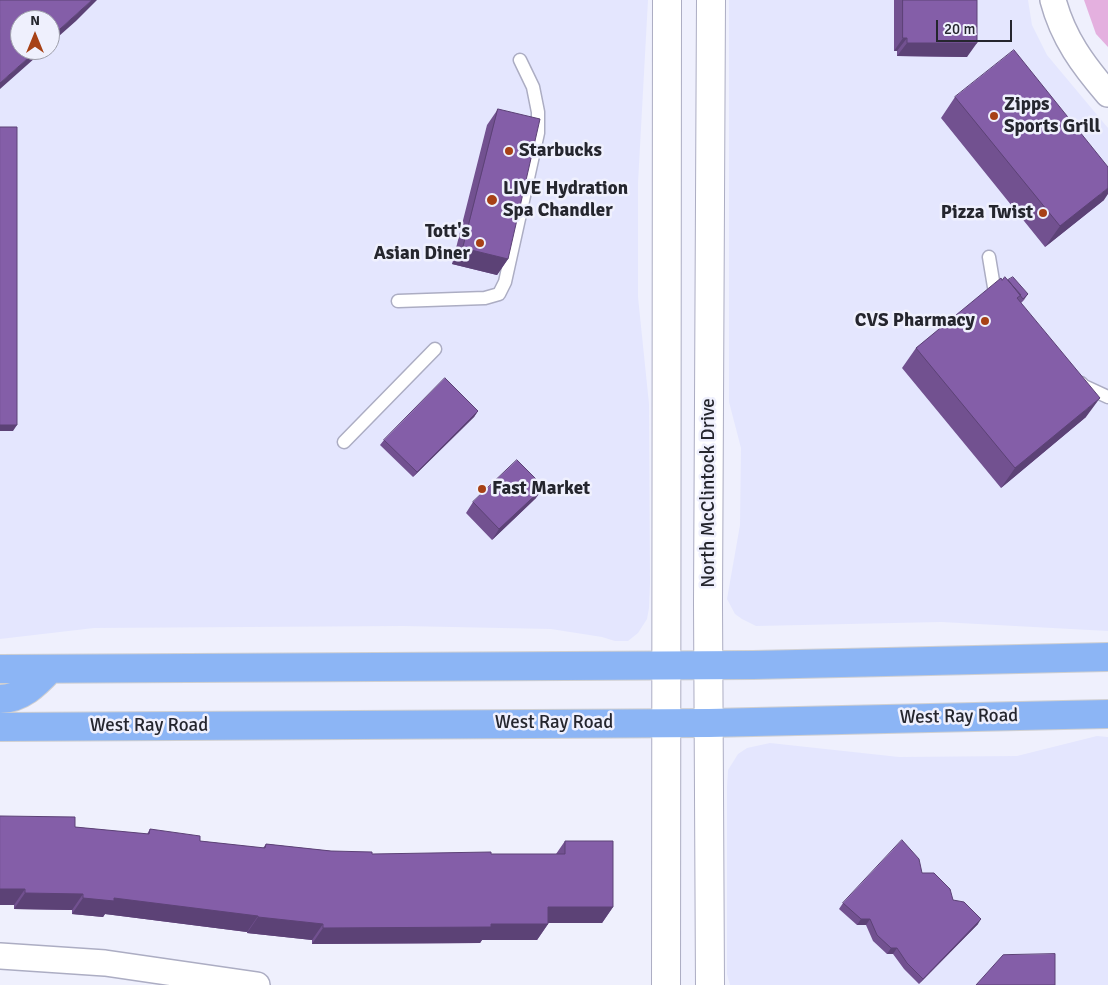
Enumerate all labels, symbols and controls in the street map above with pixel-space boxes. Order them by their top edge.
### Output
north arrow [10,10,60,60]
scale bar [938,10,1014,42]
text: N [30,12,40,29]
text: 20 m [944,20,975,38]
place label: Zipps Sports Grill [1004,94,1100,138]
marker: Zipps Sports Grill [988,110,1000,122]
place label: Starbucks [519,140,602,162]
marker: Starbucks [503,145,515,157]
place label: LIVE Hydration Spa Chandler [503,178,628,222]
marker: LIVE Hydration Spa Chandler [485,193,499,207]
place label: Pizza Twist [941,202,1033,224]
marker: Pizza Twist [1037,207,1049,219]
place label: Tott's Asian Diner [374,221,470,265]
marker: Tott's Asian Diner [474,237,486,249]
place label: CVS Pharmacy [855,310,975,332]
marker: CVS Pharmacy [979,315,991,327]
street label: North McClintock Drive [698,398,720,588]
place label: Fast Market [492,478,590,500]
marker: Fast Market [476,483,488,495]
street label: West Ray Road [900,705,1018,729]
street label: West Ray Road [495,712,613,734]
street label: West Ray Road [90,715,208,737]

